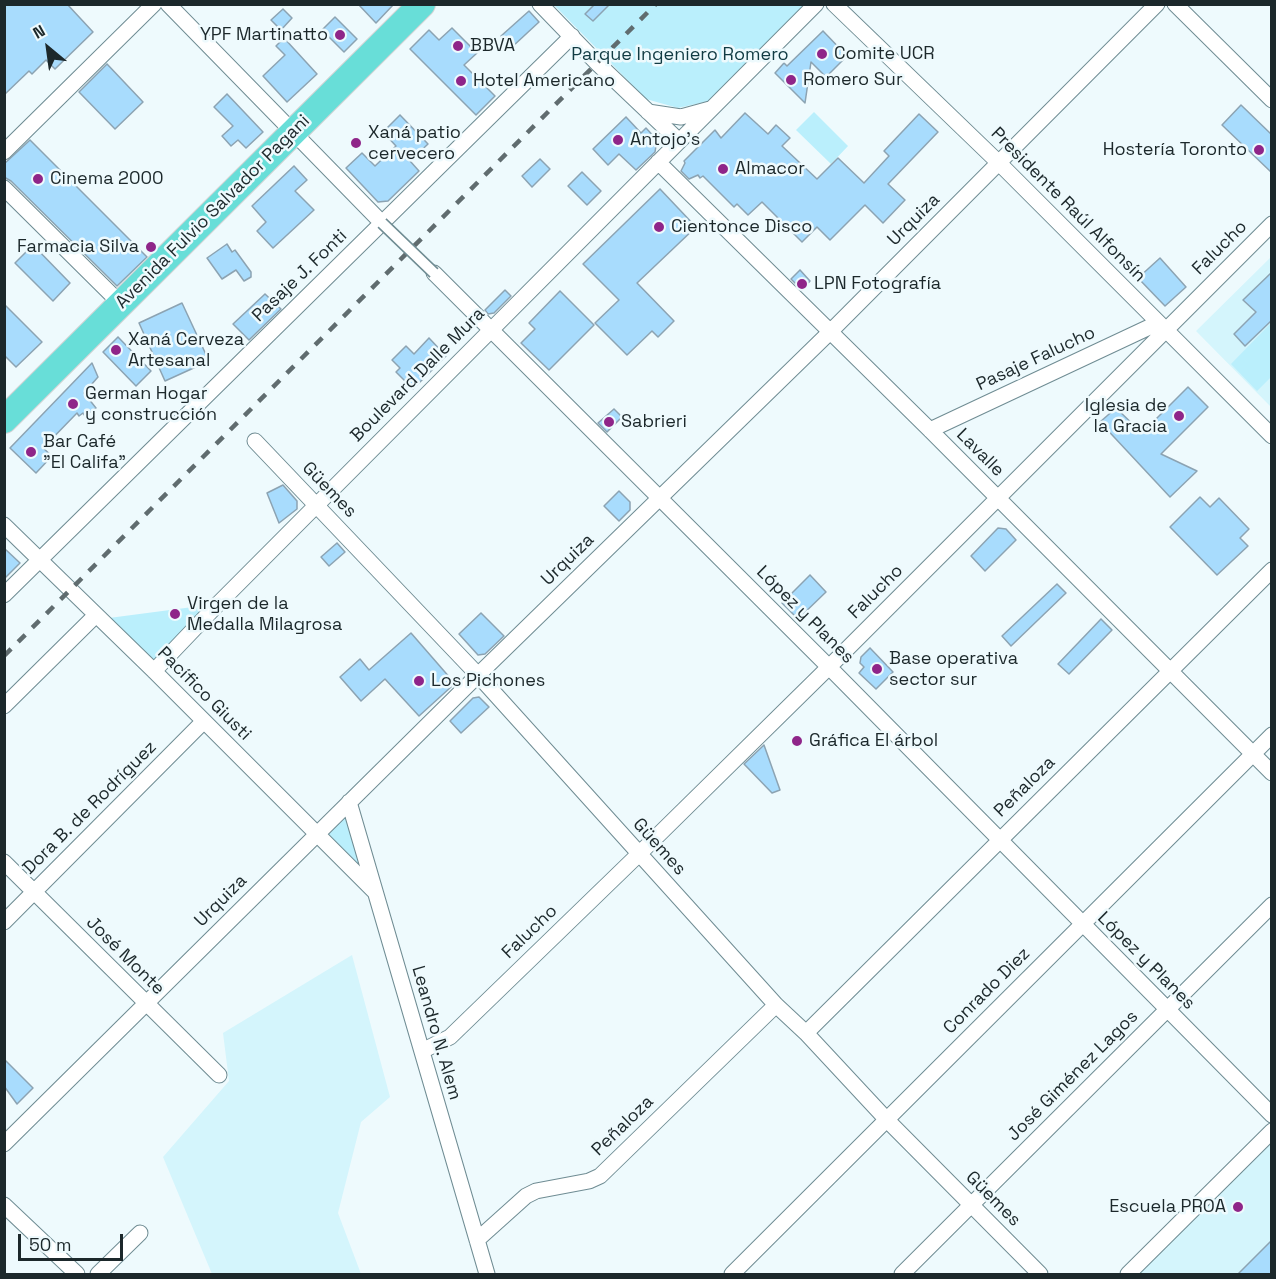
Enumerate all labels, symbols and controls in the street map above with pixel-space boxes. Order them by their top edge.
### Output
north arrow [18,18,78,78]
text: N [29,20,49,44]
place label: YPF Martinatto [200,24,328,46]
marker: YPF Martinatto [333,28,347,42]
place label: BBVA [470,35,515,57]
marker: BBVA [451,39,465,53]
place label: Comite UCR [834,43,935,65]
park label: Parque Ingeniero Romero [571,44,789,66]
marker: Comite UCR [815,47,829,61]
place label: Romero Sur [803,69,903,91]
place label: Hotel Americano [473,70,615,92]
marker: Romero Sur [784,73,798,87]
marker: Hotel Americano [454,74,468,88]
street label: Avenida Fulvio Salvador Pagani [111,110,315,314]
place label: Xaná patio cervecero [368,122,461,164]
street label: Presidente Raúl Alfonsín [986,123,1150,287]
place label: Antojo's [630,129,700,151]
marker: Antojo's [611,133,625,147]
marker: Xaná patio cervecero [349,136,363,150]
place label: Hostería Toronto [1103,139,1247,161]
marker: Hostería Toronto [1252,143,1266,157]
place label: Almacor [735,158,805,180]
marker: Almacor [716,162,730,176]
place label: Cinema 2000 [50,168,164,190]
marker: Cinema 2000 [31,172,45,186]
street label: Urquiza [883,189,945,251]
place label: Cientonce Disco [671,216,812,238]
street label: Falucho [1188,216,1252,280]
marker: Cientonce Disco [652,220,666,234]
street label: Pasaje J. Fonti [248,225,352,327]
place label: Farmacia Silva [17,236,139,258]
marker: Farmacia Silva [144,240,158,254]
place label: LPN Fotografía [814,273,941,295]
marker: LPN Fotografía [795,277,809,291]
street label: Boulevard Dalle Mura [346,303,490,447]
street label: Pasaje Falucho [973,322,1099,396]
place label: Xaná Cerveza Artesanal [128,329,244,372]
marker: Xaná Cerveza Artesanal [109,343,123,357]
place label: German Hogar y construcción [85,383,217,426]
place label: Iglesia de la Gracia [1085,395,1167,438]
marker: German Hogar y construcción [66,397,80,411]
marker: Iglesia de la Gracia [1172,409,1186,423]
place label: Sabrieri [621,411,687,433]
marker: Sabrieri [602,415,616,429]
street label: Lavalle [952,425,1008,481]
place label: Bar Café "El Califa" [43,431,126,474]
marker: Bar Café "El Califa" [24,445,38,459]
street label: Güemes [297,458,361,522]
street label: Urquiza [537,530,599,590]
street label: Falucho [844,560,908,624]
street label: López y Planes [752,562,858,668]
place label: Virgen de la Medalla Milagrosa [187,593,342,636]
marker: Virgen de la Medalla Milagrosa [168,607,182,621]
street label: Pacífico Giusti [153,643,255,745]
place label: Base operativa sector sur [889,648,1018,690]
marker: Base operativa sector sur [870,662,884,676]
place label: Los Pichones [431,670,545,692]
marker: Los Pichones [412,674,426,688]
place label: Gráfica El árbol [809,730,938,752]
marker: Gráfica El árbol [790,734,804,748]
street label: Dora B. de Rodríguez [19,737,161,879]
street label: Peñaloza [990,752,1060,822]
street label: Güemes [628,814,690,880]
street label: Urquiza [190,870,252,932]
street label: Falucho [498,901,562,963]
street label: López y Planes [1093,908,1199,1014]
street label: José Monte [81,912,169,1000]
street label: Conrado Diez [939,943,1035,1039]
street label: Leandro N. Alem [407,963,465,1103]
street label: José Giménez Lagos [1003,1006,1143,1146]
street label: Peñaloza [588,1091,658,1161]
street label: Güemes [961,1167,1025,1231]
place label: Escuela PROA [1109,1196,1226,1218]
marker: Escuela PROA [1231,1200,1245,1214]
scale bar [21,1222,126,1260]
text: 50 m [29,1233,71,1256]

